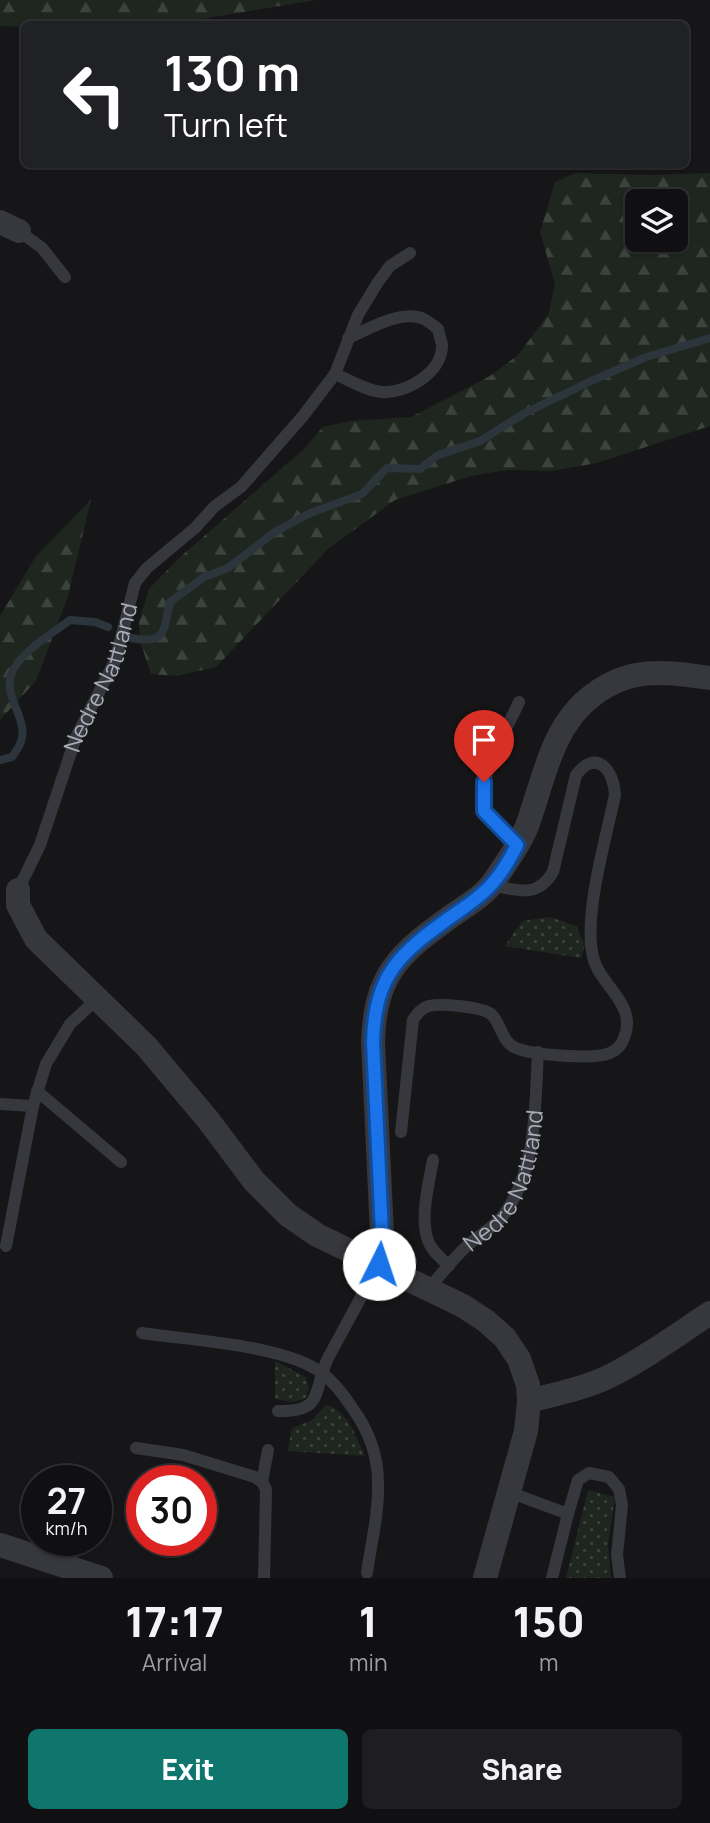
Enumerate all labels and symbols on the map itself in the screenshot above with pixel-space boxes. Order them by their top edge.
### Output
street label: Nedre Nattland [55,599,144,756]
pin [454,710,514,782]
street label: Nedre Nattland [456,1108,550,1258]
position arrow [342,1227,416,1301]
speed limit sign: 30 [126,1465,217,1556]

